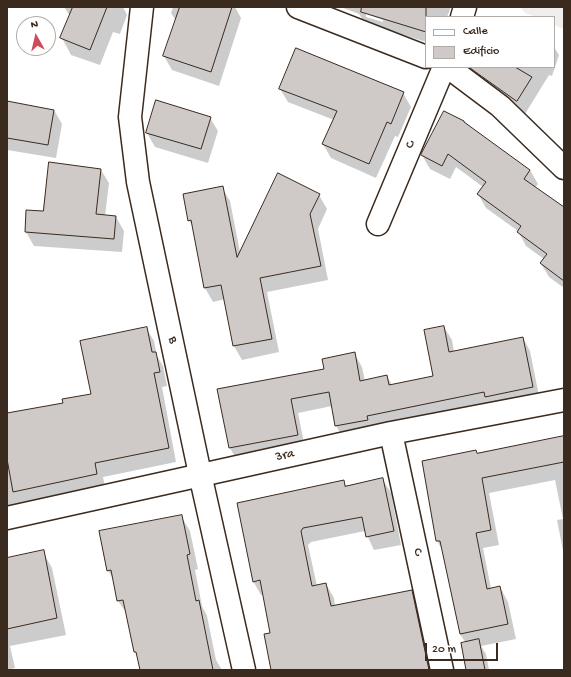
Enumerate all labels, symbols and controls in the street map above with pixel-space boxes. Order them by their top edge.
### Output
north arrow [16,16,56,56]
legend [425,16,555,68]
text: N [30,19,39,32]
text: Calle [463,25,488,39]
text: Edificio [463,45,499,59]
street label: C [402,139,420,151]
street label: B [164,335,180,345]
street label: 3ra [274,446,296,466]
street label: C [409,547,425,557]
scale bar [427,635,500,661]
text: 20 m [432,643,456,657]

